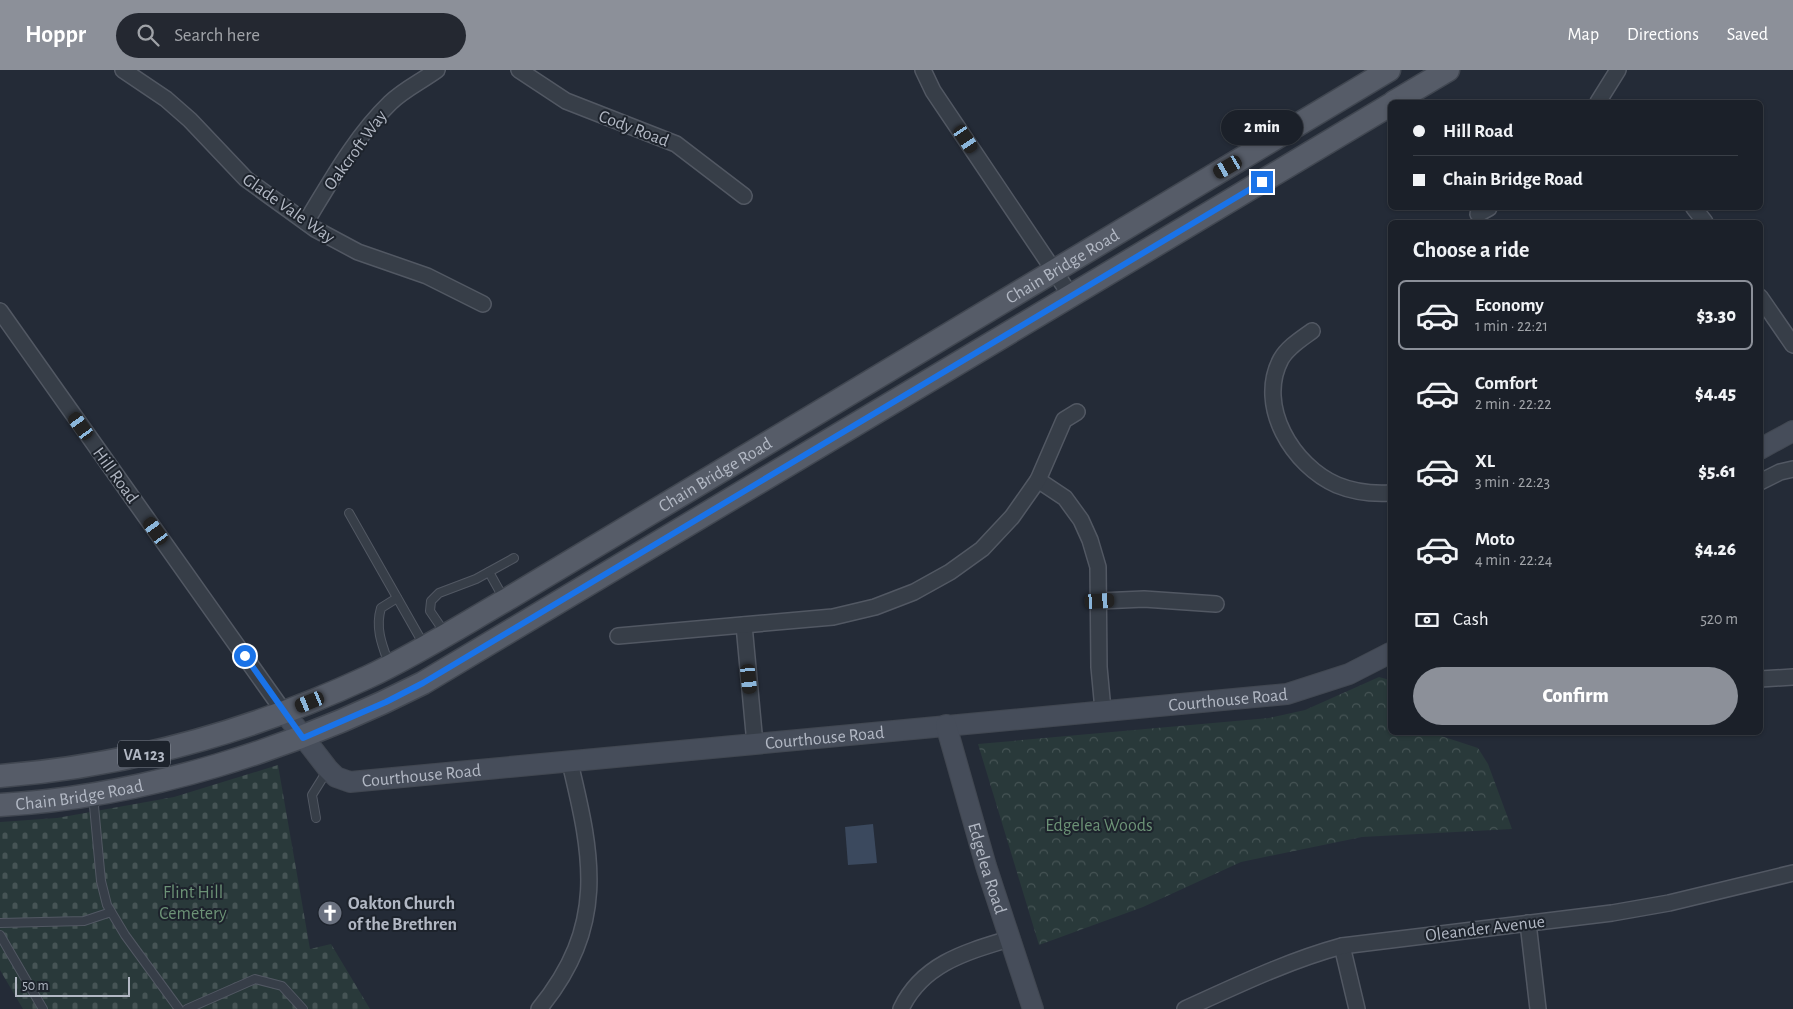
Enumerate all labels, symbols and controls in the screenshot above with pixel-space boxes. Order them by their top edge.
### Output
search box [116,13,466,58]
icon: search [134,21,162,49]
text: Hoppr [25,23,86,47]
text: Search here [174,26,260,45]
text: Map [1568,26,1599,44]
text: Directions [1627,26,1699,44]
text: Saved [1727,26,1768,44]
street label: Oakcroft Way [321,107,391,194]
street label: Cody Road [596,107,671,151]
callout: 2 min [1221,109,1303,144]
text: 2 min [1244,119,1280,135]
car [951,122,980,156]
text: Hill Road [1443,122,1513,141]
car [1211,153,1244,181]
street label: Glade Vale Way [239,170,338,247]
text: Chain Bridge Road [1443,170,1583,189]
route end [1251,171,1273,193]
street label: Chain Bridge Road [1003,226,1123,308]
text: Choose a ride [1413,239,1529,261]
icon: car [1415,293,1460,338]
text: Economy [1475,296,1544,315]
text: $3.30 [1696,306,1736,325]
text: 1 min · 22:21 [1475,318,1548,334]
icon: car [1415,371,1460,416]
text: Comfort [1475,374,1537,393]
text: $4.45 [1695,384,1736,403]
text: 2 min · 22:22 [1475,396,1552,412]
car [66,409,95,443]
street label: Chain Bridge Road [656,435,775,516]
street label: Hill Road [89,444,141,507]
icon: car [1415,449,1460,494]
text: XL [1475,452,1495,471]
text: $5.61 [1698,462,1736,481]
text: 3 min · 22:23 [1475,474,1550,490]
car [141,514,170,548]
icon: car [1415,527,1460,572]
text: Moto [1475,530,1515,549]
text: $4.26 [1695,540,1736,559]
text: 4 min · 22:24 [1475,552,1552,568]
car [1084,593,1115,609]
icon: cash [1413,606,1441,634]
text: Cash [1453,610,1489,629]
text: 520 m [1700,611,1738,627]
route start [234,645,256,667]
car [739,663,758,695]
button: Confirm [1413,667,1738,725]
street label: Courthouse Road [1168,686,1288,715]
car [293,689,326,715]
street label: Courthouse Road [764,724,885,753]
road number: VA 123 [118,741,170,768]
street label: Courthouse Road [361,762,482,791]
street label: Chain Bridge Road [15,777,145,814]
park label: Edgelea Woods [1045,817,1153,835]
street label: Edgelea Road [964,821,1009,916]
park label: Flint Hill Cemetery [159,884,227,923]
place label: Oakton Church of the Brethren [348,895,457,934]
church icon: Oakton Church of the Brethren [317,900,343,926]
street label: Oleander Avenue [1424,913,1546,945]
scale bar [15,974,130,997]
text: 50 m [22,979,49,993]

